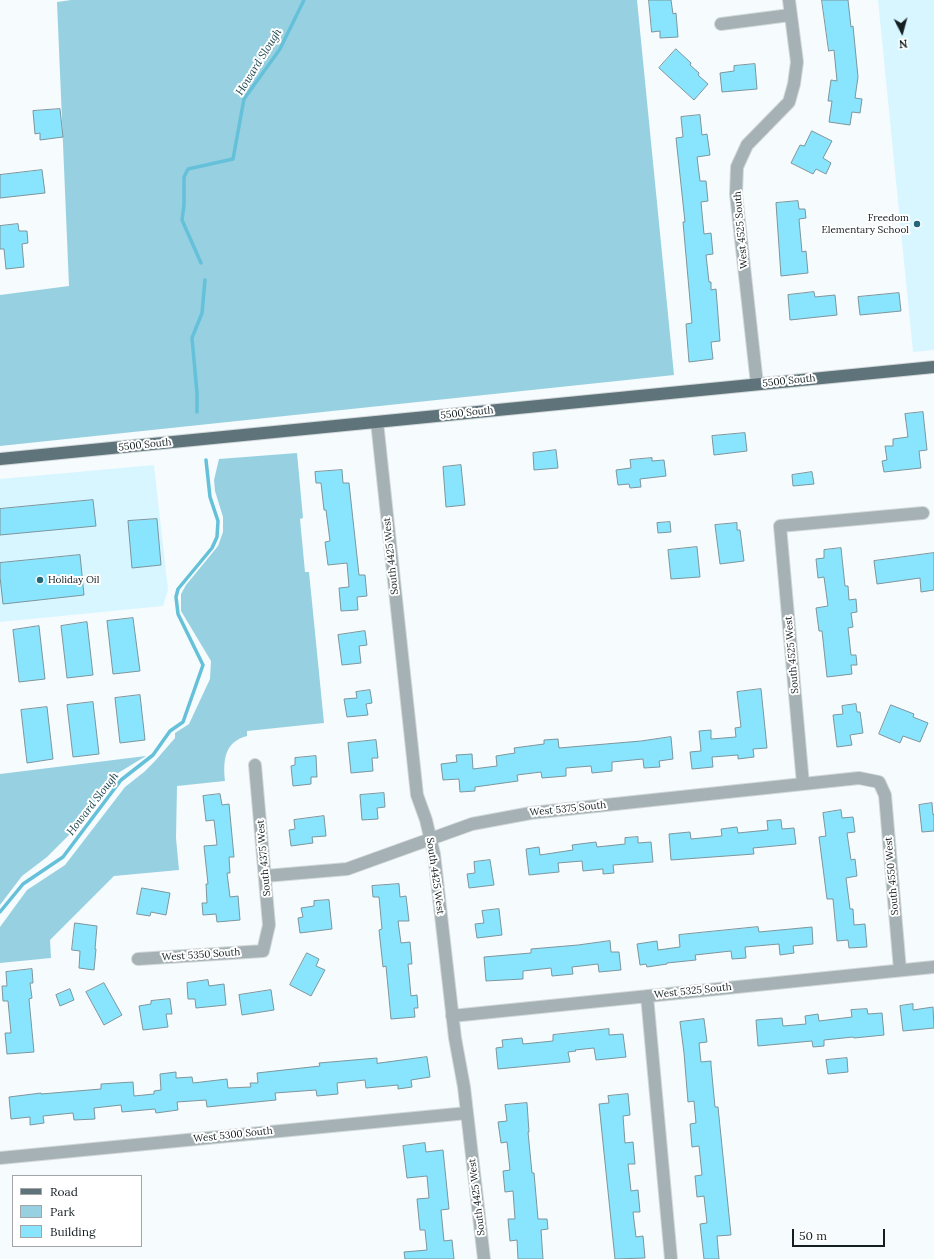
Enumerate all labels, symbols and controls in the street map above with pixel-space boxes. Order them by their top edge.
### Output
north arrow [882,12,922,52]
water label: Howard Slough [233,26,285,98]
text: N [898,37,908,51]
street label: West 4525 South [732,191,750,269]
place label: Freedom Elementary School [821,212,909,236]
marker: Freedom Elementary School [912,219,922,229]
street label: 5500 South [762,372,816,390]
street label: 5500 South [440,404,494,422]
street label: 5500 South [118,436,172,454]
street label: South 4425 West [381,517,401,595]
place label: Holiday Oil [48,574,99,586]
marker: Holiday Oil [35,575,45,585]
street label: South 4525 West [783,616,801,694]
water label: Howard Slough [64,770,122,838]
street label: West 5375 South [529,799,607,819]
street label: South 4375 West [255,819,273,897]
street label: South 4550 West [883,836,901,916]
street label: South 4425 West [424,837,446,915]
street label: West 5350 South [161,946,241,964]
street label: West 5325 South [654,981,732,1001]
street label: West 5300 South [193,1125,273,1145]
street label: South 4425 West [466,1158,488,1236]
legend [12,1175,142,1247]
text: Road [50,1184,78,1199]
text: Park [50,1204,75,1219]
scale bar [794,1221,887,1247]
text: Building [50,1224,96,1239]
text: 50 m [799,1228,827,1243]

